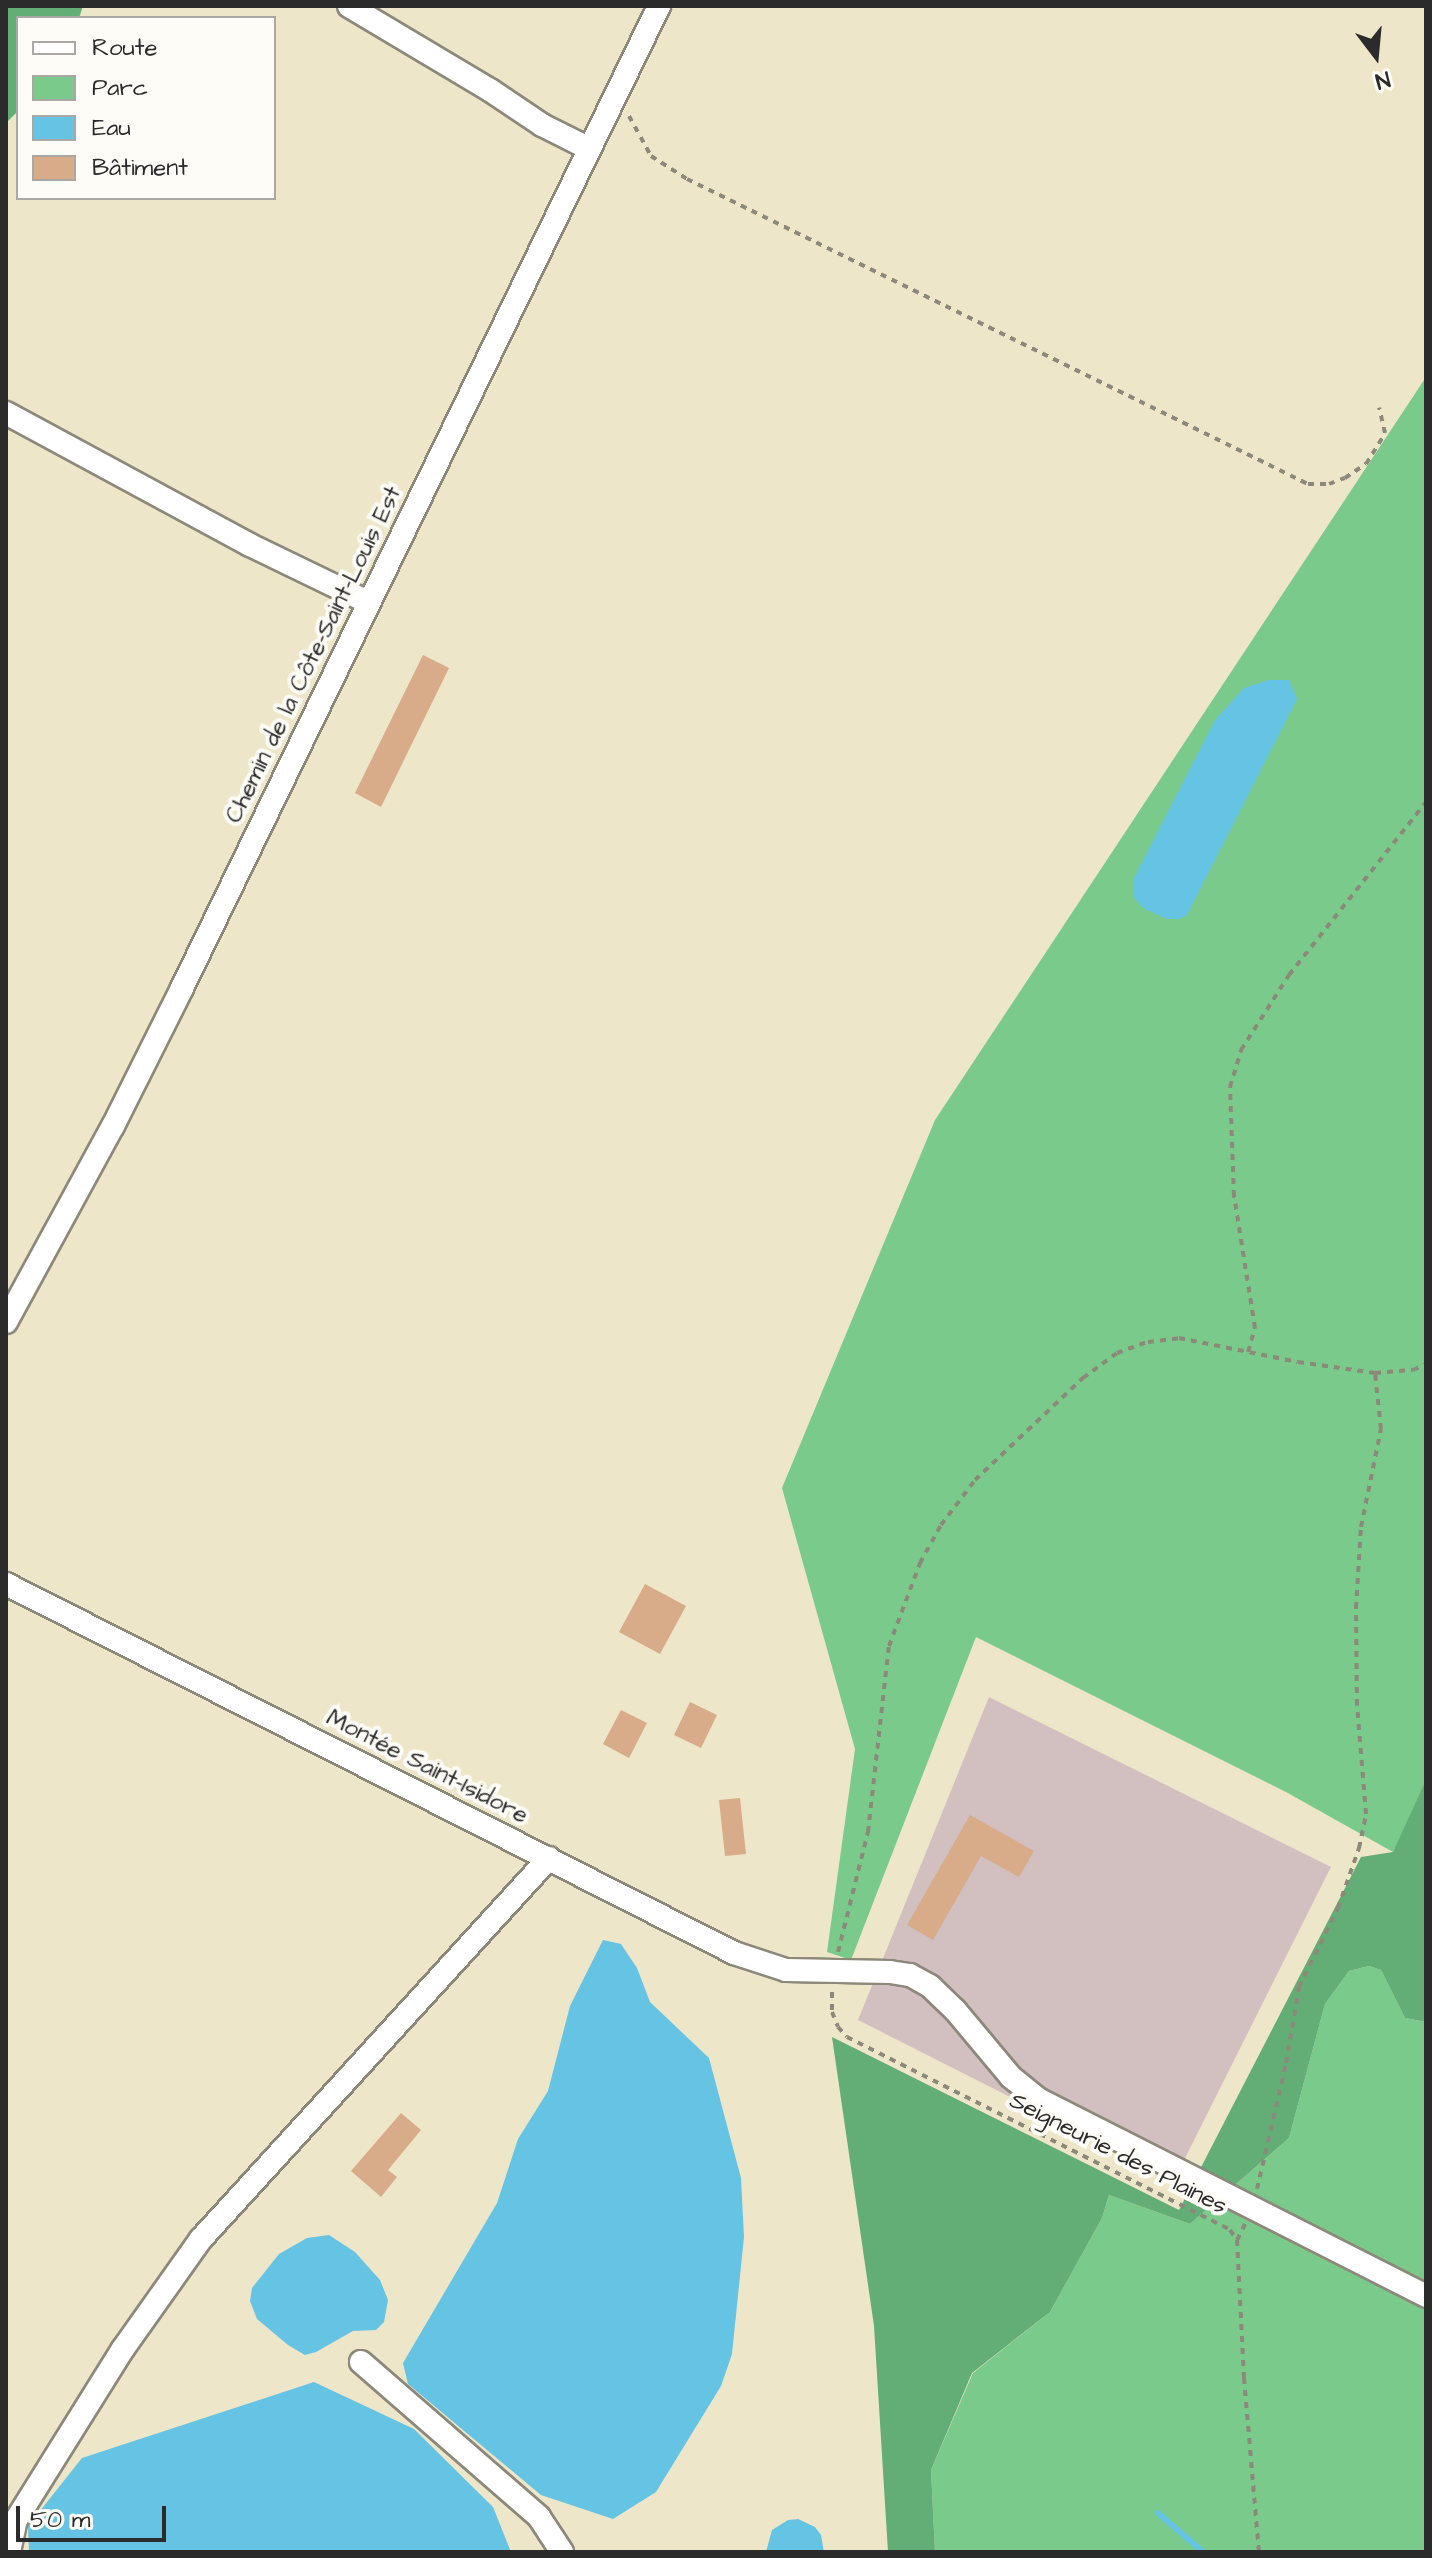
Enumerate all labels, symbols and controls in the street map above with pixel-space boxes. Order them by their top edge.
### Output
legend [16,16,276,200]
north arrow [1336,16,1416,96]
text: Route [92,31,157,65]
text: N [1372,63,1394,96]
text: Parc [92,71,148,105]
text: Eau [92,111,131,145]
text: Bâtiment [92,151,188,185]
street label: Chemin de la Côte-Saint-Louis Est [220,482,408,828]
street label: Montée Saint-Isidore [321,1704,533,1830]
street label: Seigneurie des Plaines [1005,2087,1231,2221]
scale bar [20,2490,170,2540]
text: 50 m [30,2503,90,2537]

